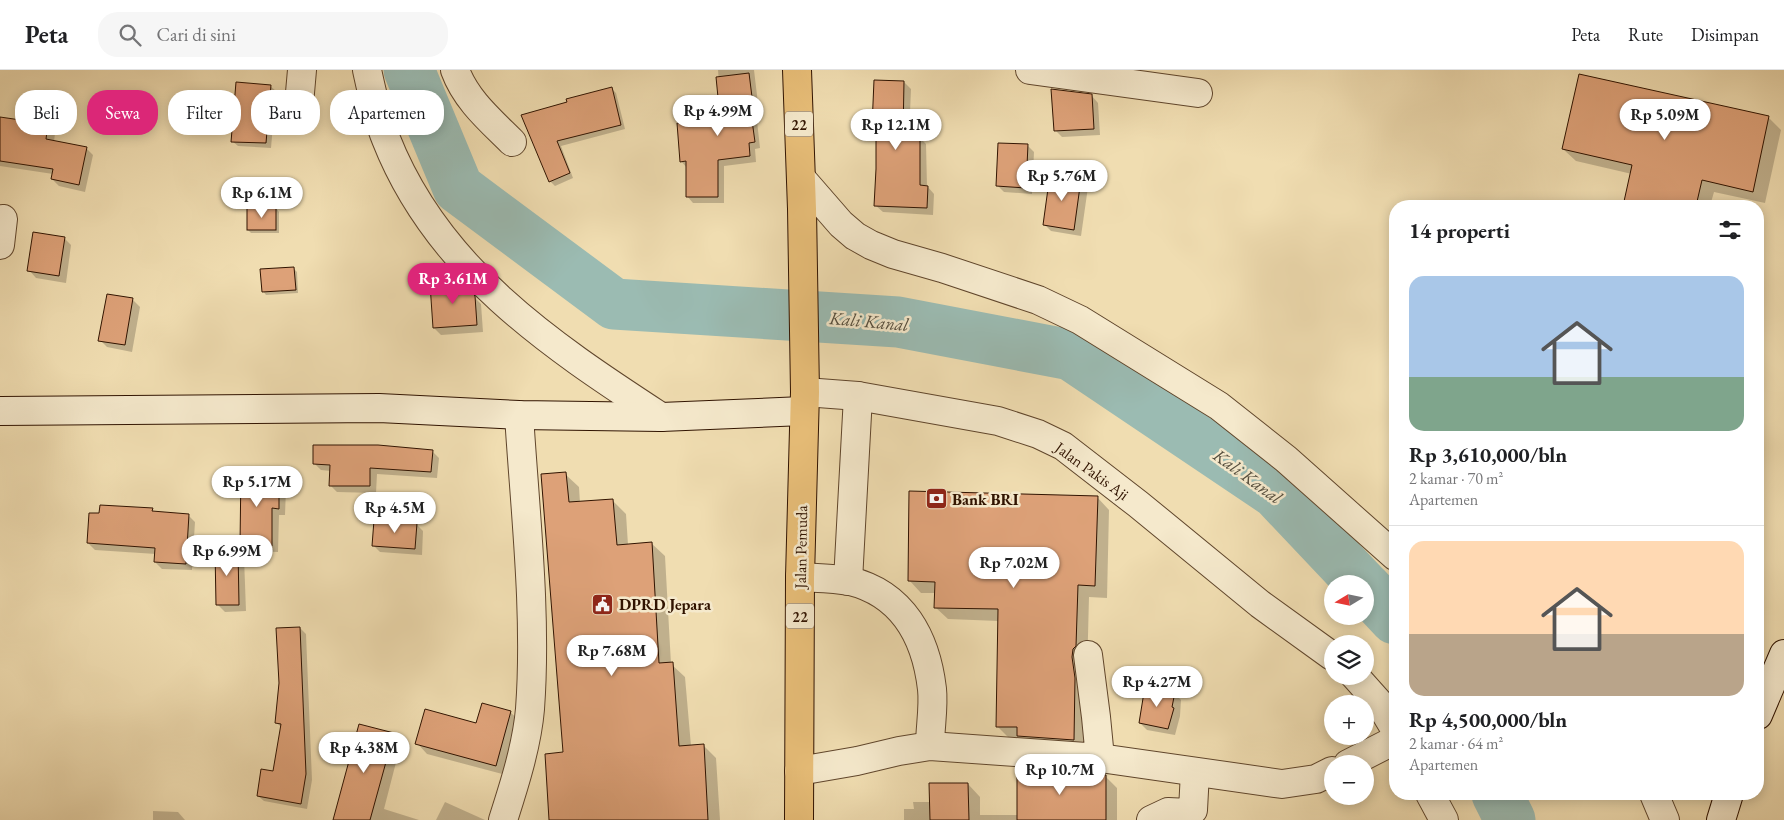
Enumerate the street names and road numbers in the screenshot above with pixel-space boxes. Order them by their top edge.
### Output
road number: 22 [785,112,813,136]
street label: Jalan Pakis Aji [1049,436,1133,505]
street label: Jalan Pemuda [790,505,812,591]
road number: 22 [786,604,814,628]

